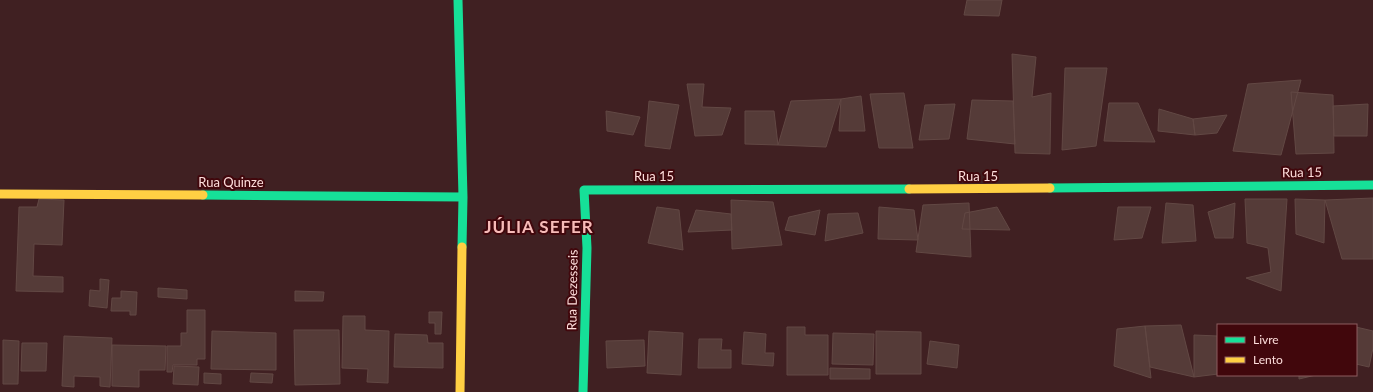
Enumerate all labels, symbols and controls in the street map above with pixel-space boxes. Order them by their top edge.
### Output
street label: Rua 15 [1282,164,1322,180]
street label: Rua 15 [634,168,674,184]
street label: Rua 15 [958,168,998,184]
street label: Rua Quinze [198,174,264,190]
district label: JÚLIA SEFER [484,216,594,237]
street label: Rua Dezesseis [563,249,581,331]
legend [1217,324,1357,376]
text: Livre [1253,332,1279,347]
text: Lento [1253,352,1283,367]

